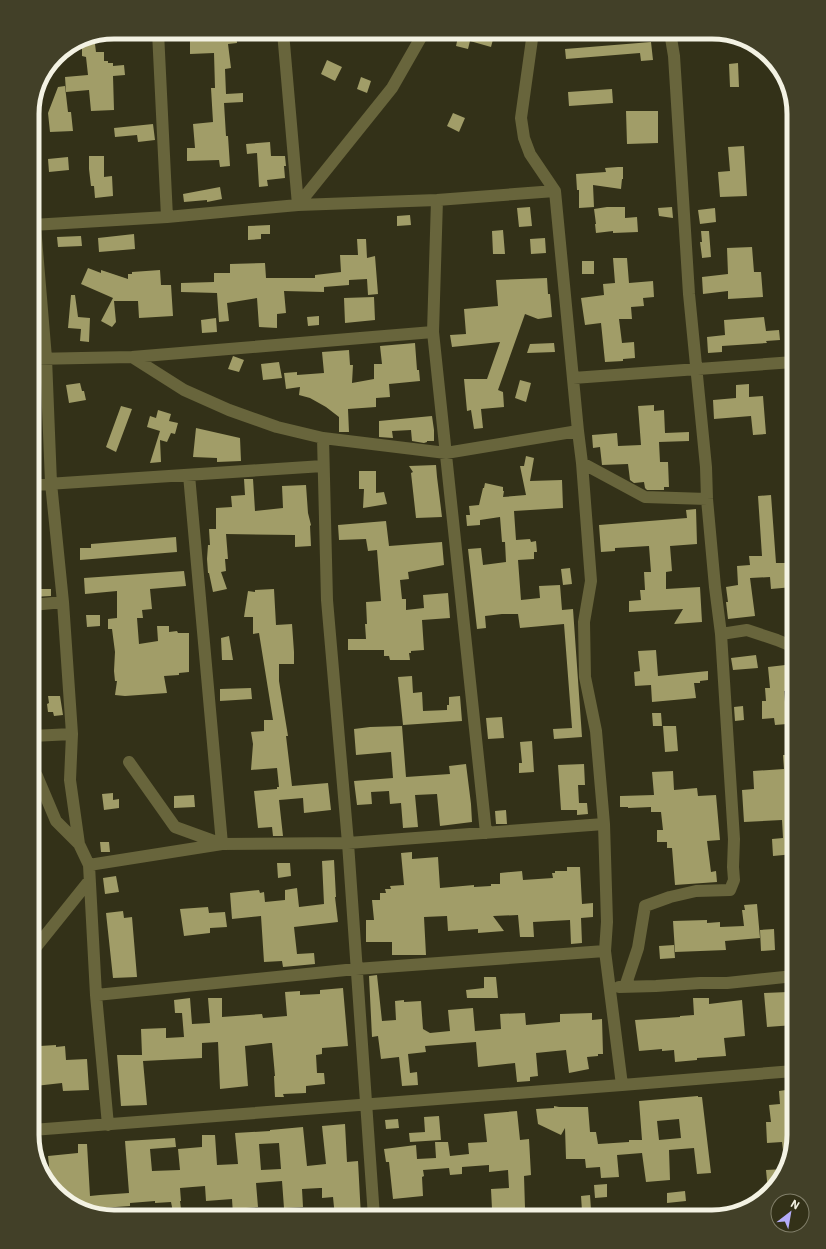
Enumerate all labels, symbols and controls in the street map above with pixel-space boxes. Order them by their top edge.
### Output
north arrow [770,1193,810,1233]
text: N [788,1196,802,1212]

